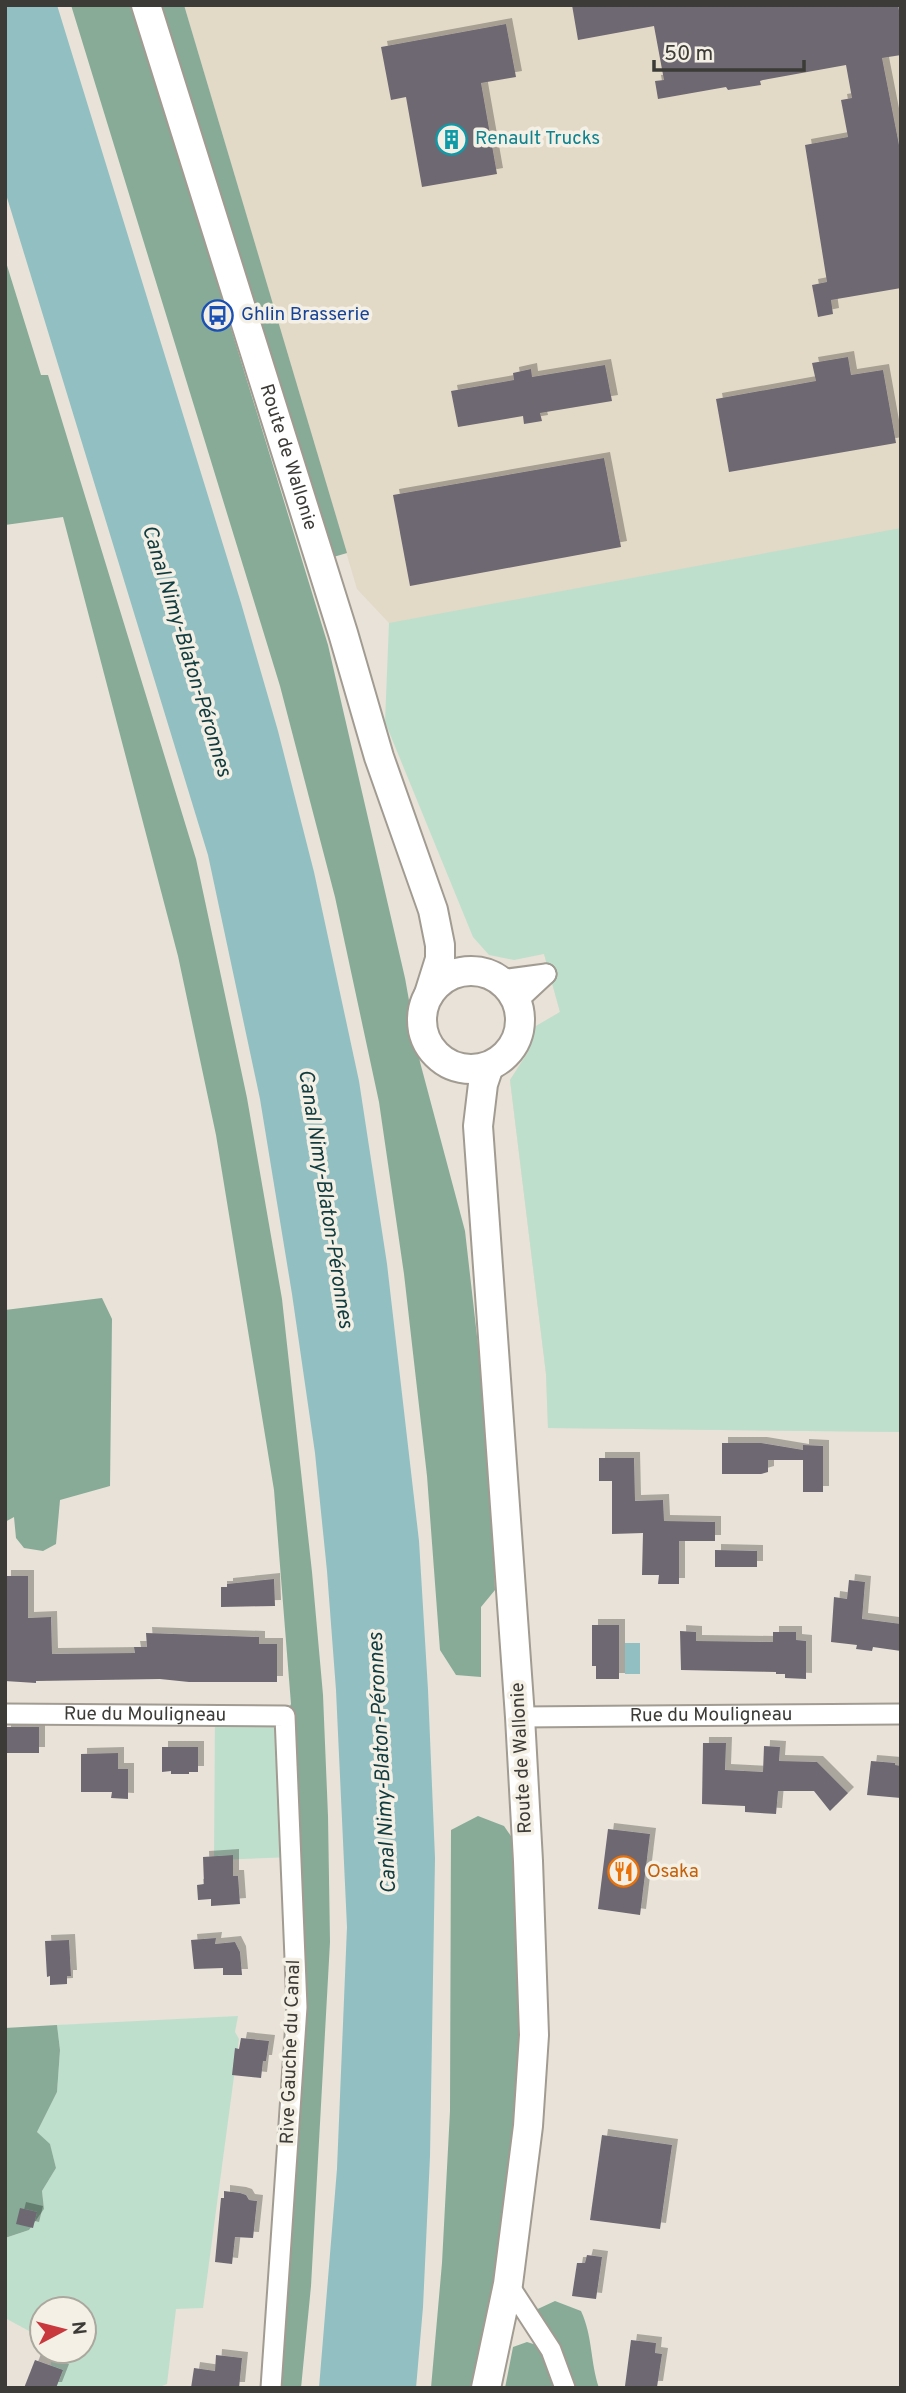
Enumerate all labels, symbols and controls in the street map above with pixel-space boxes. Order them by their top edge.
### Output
scale bar [654,28,804,72]
text: 50 m [664,41,713,68]
building icon: Renault Trucks [435,122,469,156]
place label: Renault Trucks [475,127,600,151]
bus stop icon: Ghlin Brasserie [201,298,235,332]
place label: Ghlin Brasserie [241,303,370,327]
street label: Route de Wallonie [254,381,322,533]
water label: Canal Nimy-Blaton-Péronnes [135,522,237,781]
water label: Canal Nimy-Blaton-Péronnes [291,1068,359,1331]
water label: Canal Nimy-Blaton-Péronnes [363,1631,403,1894]
street label: Route de Wallonie [506,1682,538,1834]
street label: Rue du Mouligneau [64,1702,226,1728]
street label: Rue du Mouligneau [630,1703,792,1728]
restaurant icon: Osaka [607,1855,641,1889]
place label: Osaka [647,1860,699,1884]
street label: Rive Gauche du Canal [276,1959,306,2145]
north arrow [28,2295,98,2365]
text: N [65,2320,91,2336]

